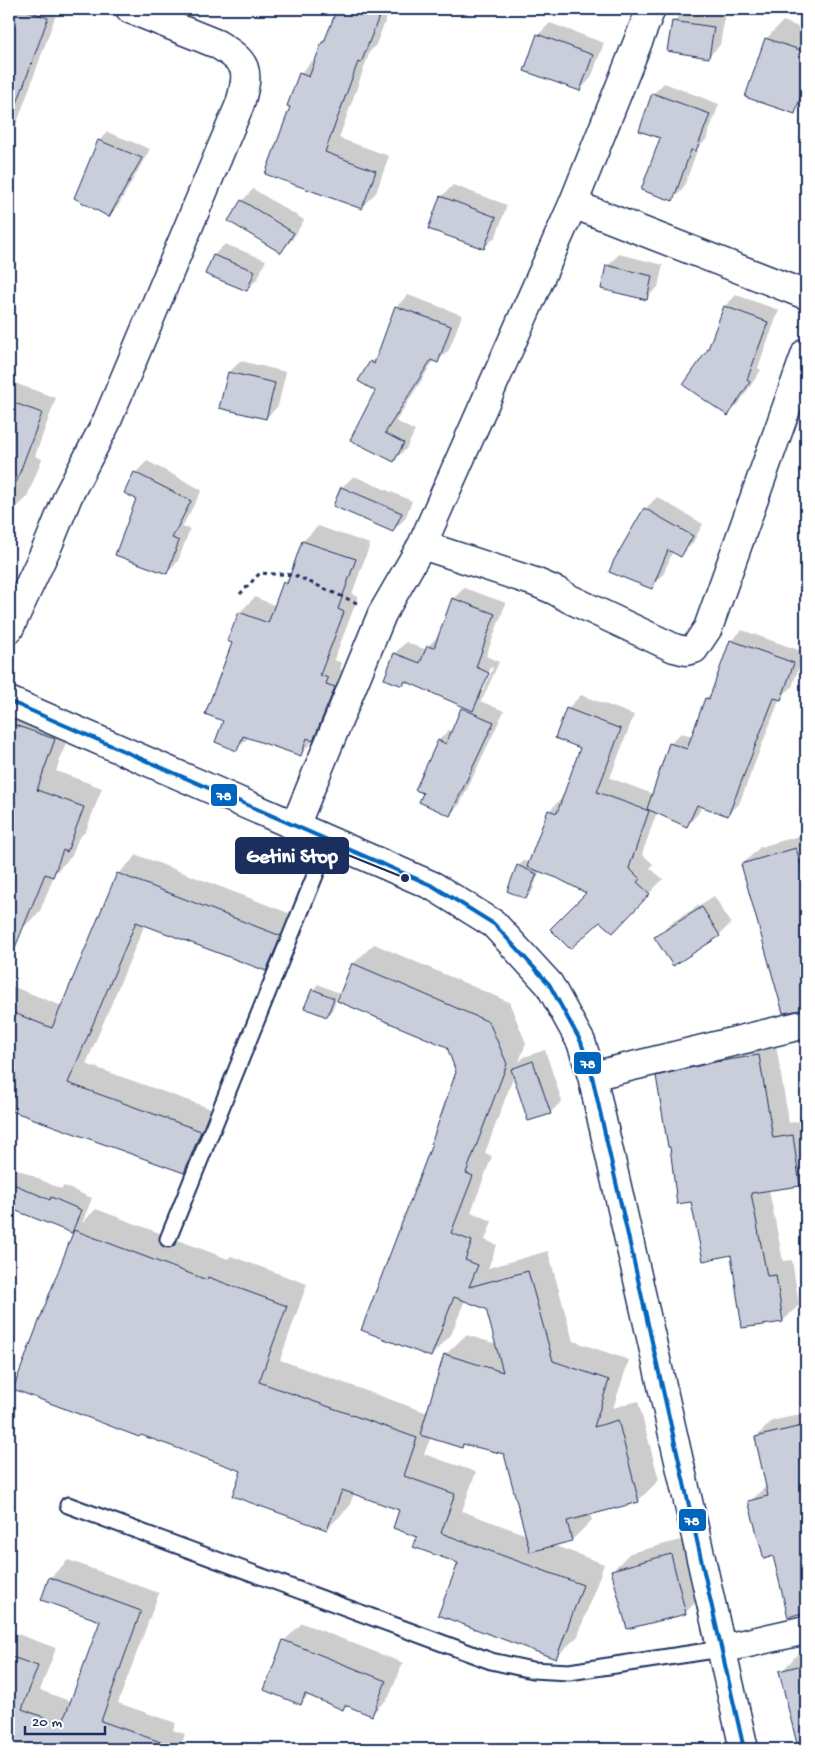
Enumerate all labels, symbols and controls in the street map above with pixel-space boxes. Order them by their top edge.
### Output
line badge: 78 [210,783,238,807]
text: 78 [216,789,232,806]
callout: Getini Stop [236,838,348,873]
text: Getini Stop [246,847,338,870]
line badge: 78 [573,1051,602,1075]
text: 78 [580,1057,596,1074]
line badge: 78 [678,1508,707,1532]
text: 78 [684,1514,700,1531]
scale bar [25,1703,105,1735]
text: 20 m [32,1714,62,1732]

